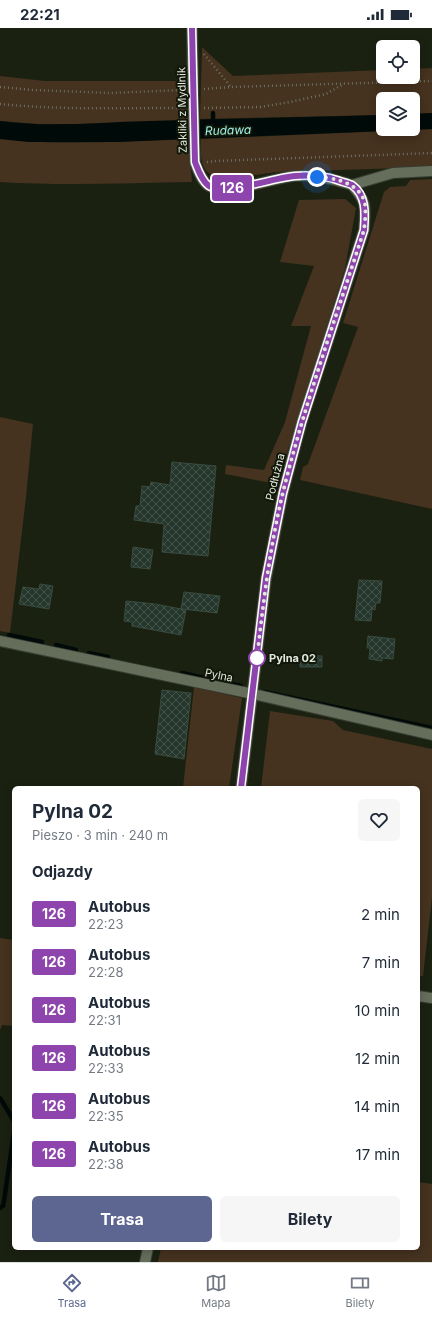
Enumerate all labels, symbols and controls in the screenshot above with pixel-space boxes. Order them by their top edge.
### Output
text: 22:21 [20,5,60,24]
map controls [376,40,420,136]
button: locate [376,40,420,84]
street label: Zakliki z Mydlnik [174,67,190,153]
button: layers [376,92,420,136]
water label: Rudawa [204,122,252,138]
your location [307,167,327,187]
line badge: 126 [209,175,255,201]
text: 126 [220,179,244,196]
street label: Podłużna [262,452,288,502]
marker: Pylna 02 [248,649,266,667]
place label: Pylna 02 [269,651,316,665]
street label: Pylna [204,665,234,685]
button: heart [358,799,400,841]
text: Pylna 02 [32,800,113,823]
text: Pieszo · 3 min · 240 m [32,827,168,843]
text: Odjazdy [32,862,93,881]
text: Autobus [88,897,150,916]
text: 126 [42,905,66,922]
text: 2 min [361,905,400,924]
text: 22:23 [88,916,124,932]
text: Autobus [88,945,150,964]
text: 126 [42,953,66,970]
text: 7 min [362,953,400,972]
text: 22:28 [88,964,124,980]
text: Autobus [88,993,150,1012]
text: 126 [42,1001,66,1018]
text: 10 min [355,1001,400,1020]
text: 22:31 [88,1012,121,1028]
text: Autobus [88,1041,150,1060]
text: 126 [42,1049,66,1066]
text: 12 min [355,1049,400,1068]
text: 22:33 [88,1060,124,1076]
text: Autobus [88,1089,150,1108]
text: 126 [42,1097,66,1114]
text: 14 min [354,1097,400,1116]
text: 22:35 [88,1108,124,1124]
text: Autobus [88,1137,150,1156]
text: 126 [42,1145,66,1162]
text: 17 min [356,1145,400,1164]
text: 22:38 [88,1156,124,1172]
button: Trasa [32,1196,212,1242]
button: Bilety [220,1196,400,1242]
tab: Trasa [58,1272,86,1310]
tab: Mapa [201,1272,230,1310]
tab: Bilety [346,1272,374,1310]

